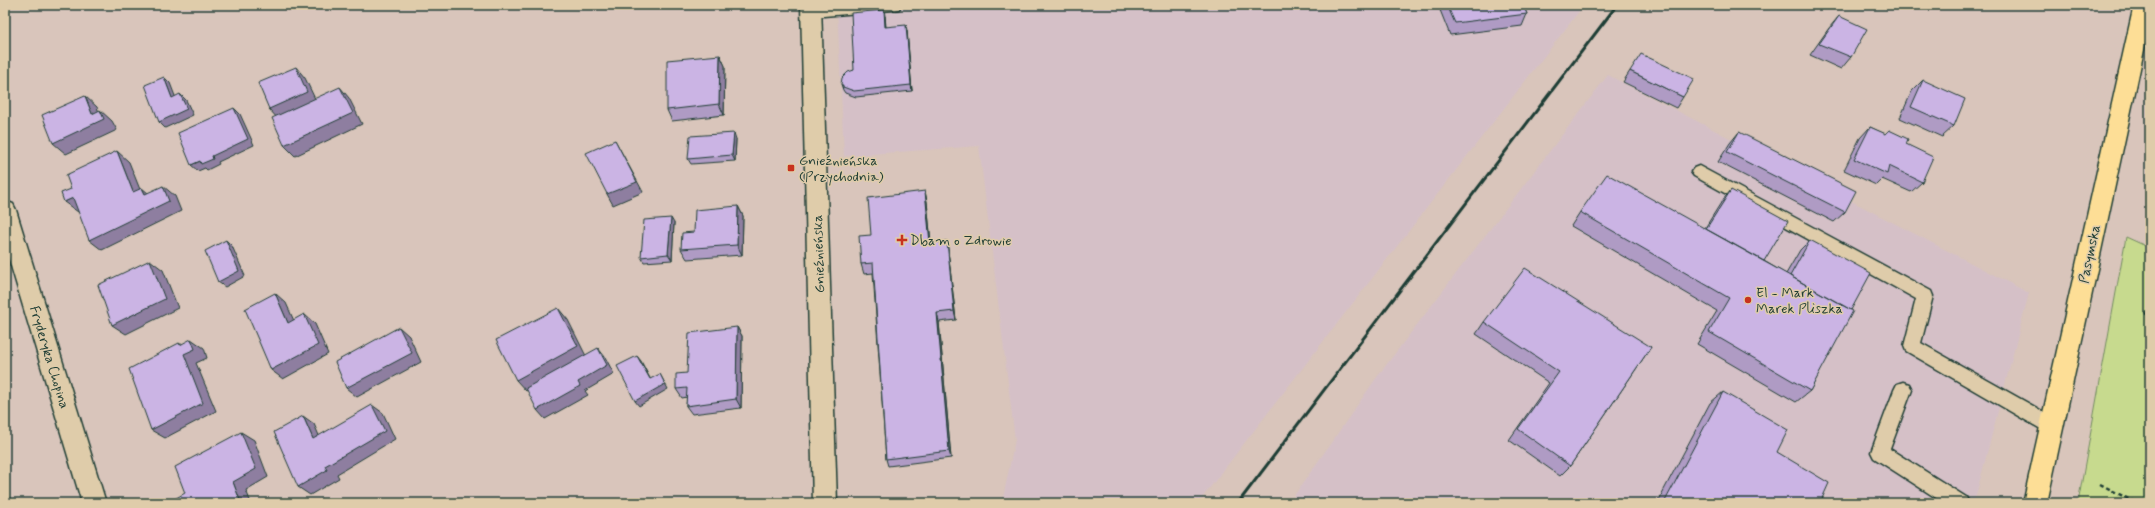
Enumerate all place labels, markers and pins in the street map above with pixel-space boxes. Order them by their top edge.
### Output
place label: Gnieźnieńska (Przychodnia) [799,152,884,186]
marker: Gnieźnieńska (Przychodnia) [786,163,796,173]
place label: Dbam o Zdrowie [910,232,1011,250]
marker: Dbam o Zdrowie [897,235,907,245]
place label: El - Mark Marek Pliszka [1756,284,1843,318]
marker: El - Mark Marek Pliszka [1743,295,1753,305]

